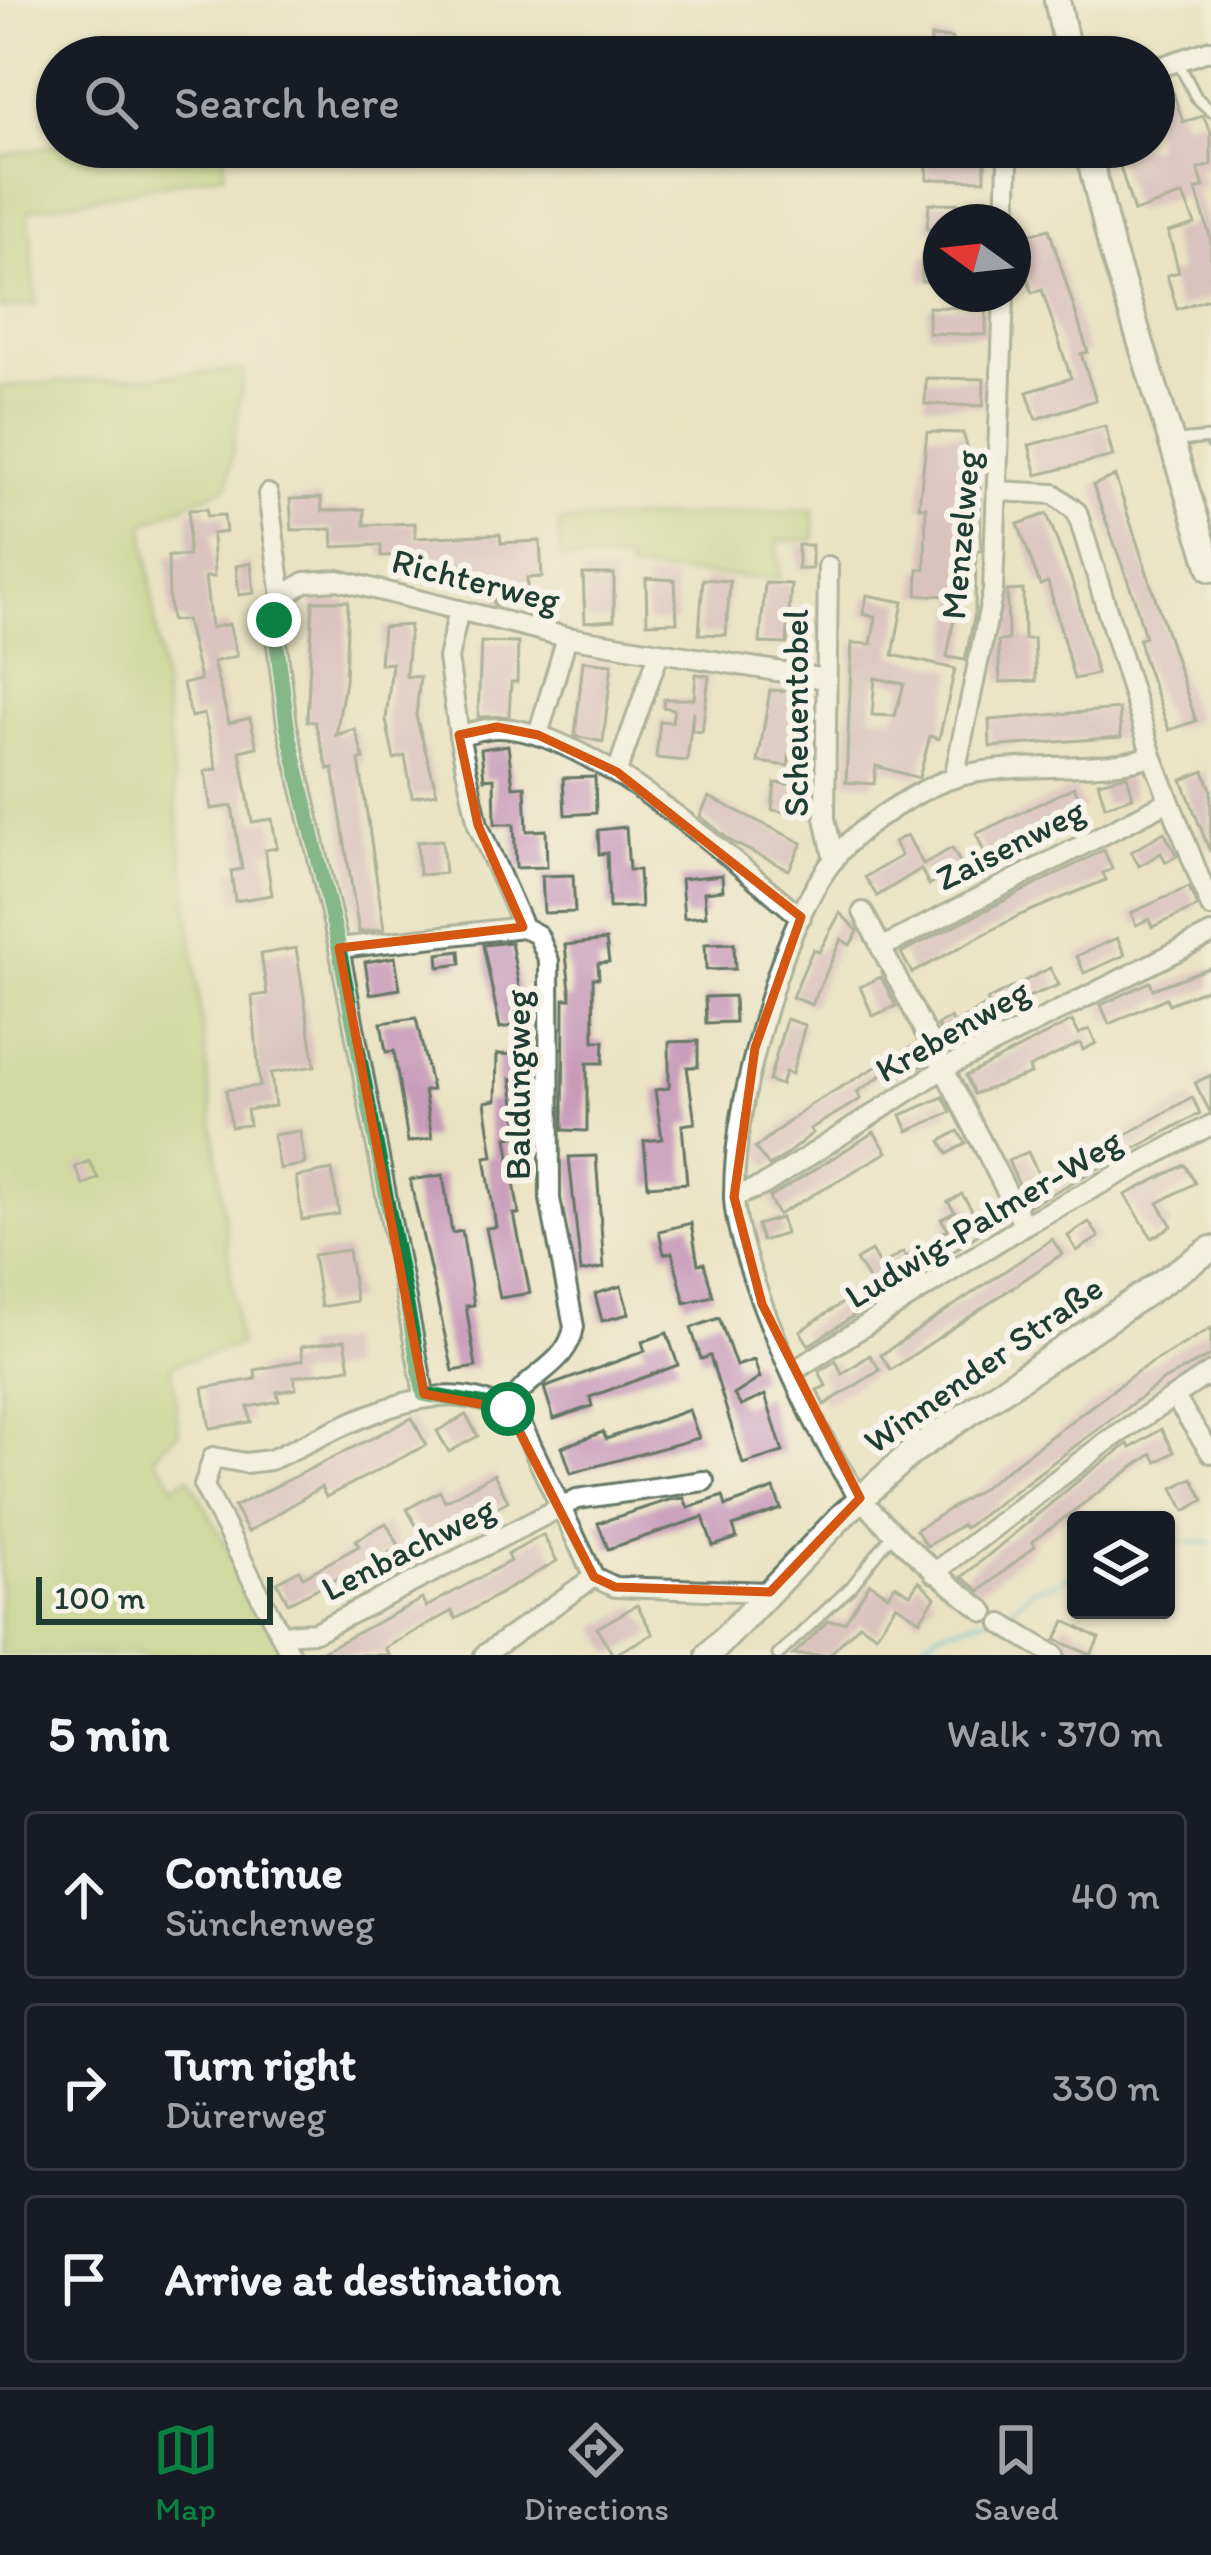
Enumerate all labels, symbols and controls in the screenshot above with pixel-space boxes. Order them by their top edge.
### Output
search box [36,36,1175,168]
icon: search [78,69,144,135]
text: Search here [174,75,400,129]
north arrow [923,204,1031,312]
street label: Menzelweg [931,448,989,621]
street label: Richterweg [388,538,565,622]
route end [247,593,301,647]
street label: Scheuentobel [774,609,817,817]
street label: Zaisenweg [928,788,1092,900]
street label: Krebenweg [867,968,1037,1091]
street label: Baldungweg [496,989,539,1180]
street label: Ludwig-Palmer-Weg [837,1118,1129,1318]
street label: Winnender Straße [855,1266,1111,1462]
route start [481,1382,535,1436]
street label: Lenbachweg [314,1486,502,1610]
map controls [1067,1511,1175,1619]
button: layers [1067,1511,1175,1619]
scale bar [36,1571,273,1624]
text: 100 m [54,1578,145,1617]
text: 5 min [48,1703,169,1764]
text: Walk · 370 m [947,1710,1163,1757]
text: Continue [165,1845,343,1899]
icon: ahead [51,1862,117,1928]
text: 40 m [1071,1872,1160,1919]
text: Sünchenweg [165,1899,375,1946]
text: Turn right [165,2037,356,2091]
icon: right [51,2054,117,2120]
text: 330 m [1052,2064,1160,2111]
text: Dürerweg [165,2091,326,2138]
icon: arrive [51,2246,117,2312]
text: Arrive at destination [165,2252,561,2306]
tab: Map [153,2417,219,2528]
tab: Directions [524,2417,669,2528]
tab: Saved [974,2417,1058,2528]

